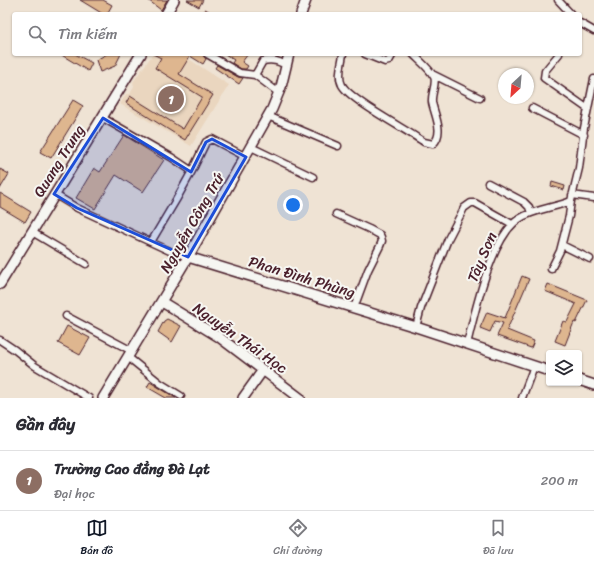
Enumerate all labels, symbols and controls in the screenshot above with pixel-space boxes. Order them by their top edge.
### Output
search box [12,12,582,56]
text: Tìm kiếm [58,21,117,47]
icon: search [26,23,48,45]
north arrow [498,68,534,104]
pin: 1 [158,84,184,114]
street label: Quang Trung [26,119,92,203]
street label: Nguyễn Công Trứ [153,167,232,278]
your location [283,195,303,215]
street label: Tây Sơn [460,228,504,286]
street label: Phan Đình Phùng [245,248,359,306]
street label: Nguyễn Thái Học [187,296,293,381]
map controls [546,350,582,386]
button: layers [546,350,582,386]
text: Gần đây [16,409,75,439]
text: Trường Cao đẳng Đà Lạt [54,456,210,482]
text: 1 [26,469,32,492]
text: 200 m [541,469,578,492]
text: Đại học [54,482,95,505]
tab: Bản đồ [80,517,113,560]
tab: Chỉ đường [273,517,322,560]
tab: Đã lưu [483,517,514,560]

